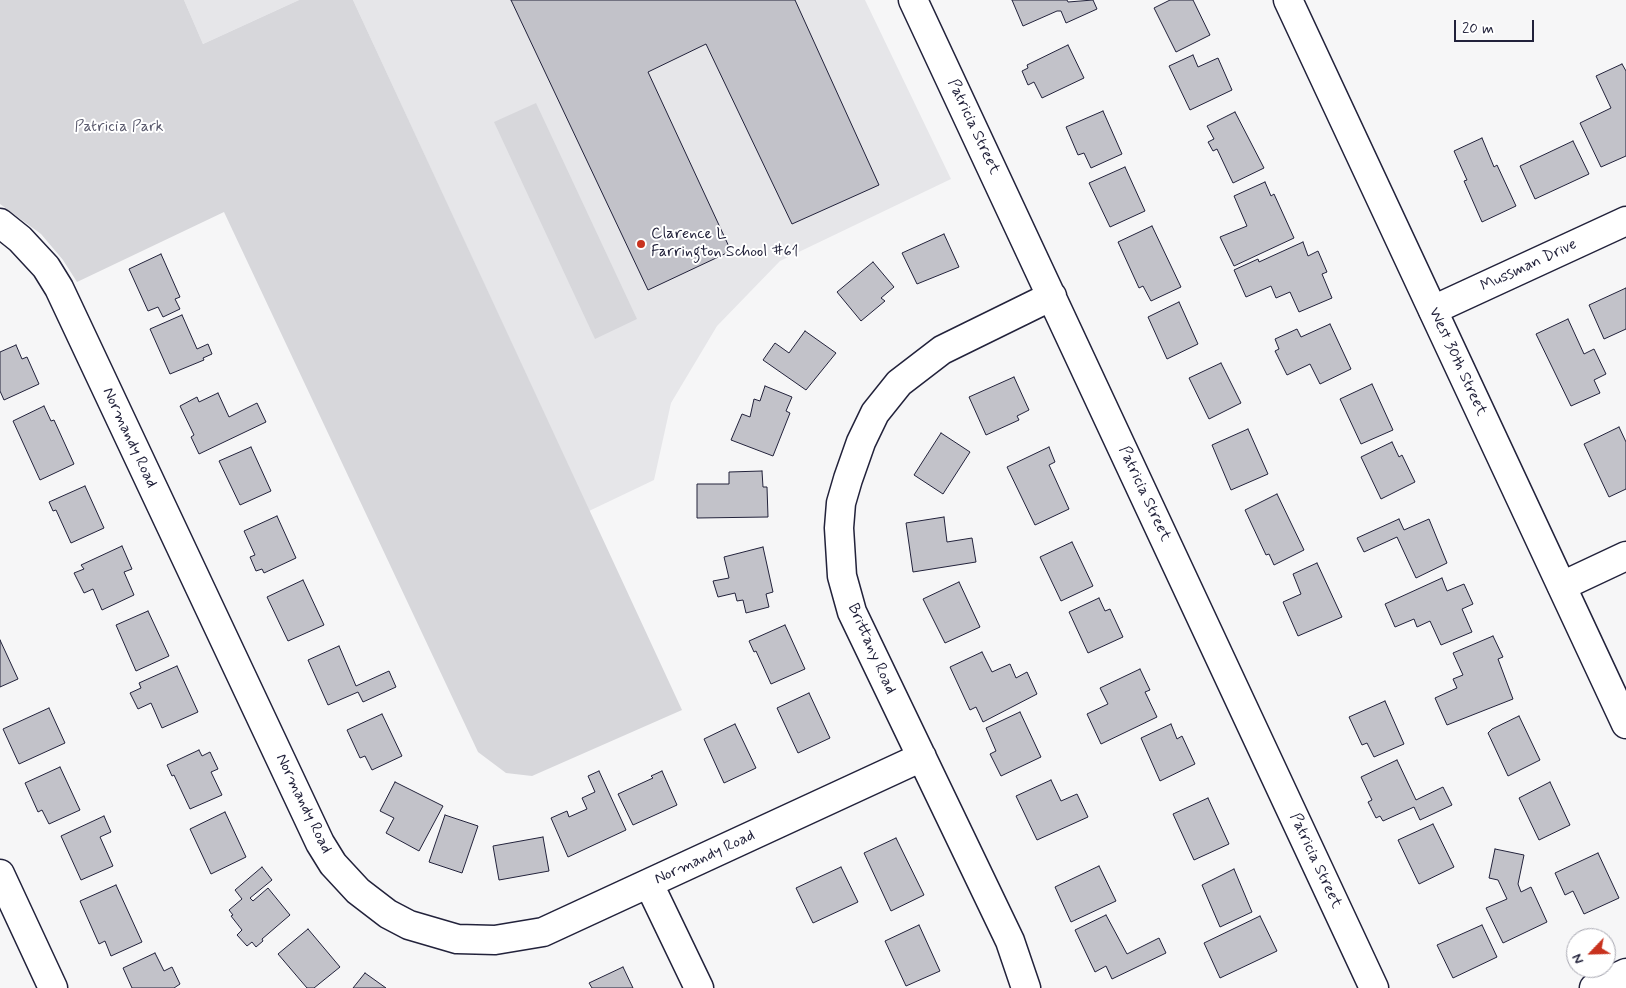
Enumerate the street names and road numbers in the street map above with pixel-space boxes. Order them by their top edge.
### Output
street label: Patricia Street [943,76,1003,178]
street label: Mussman Drive [1478,235,1580,297]
street label: West 30th Street [1424,305,1490,419]
street label: Normandy Road [97,385,161,491]
street label: Patricia Street [1114,443,1174,545]
street label: Brittany Road [842,601,900,697]
street label: Normandy Road [271,751,335,857]
street label: Patricia Street [1285,810,1345,912]
street label: Normandy Road [652,826,758,890]

